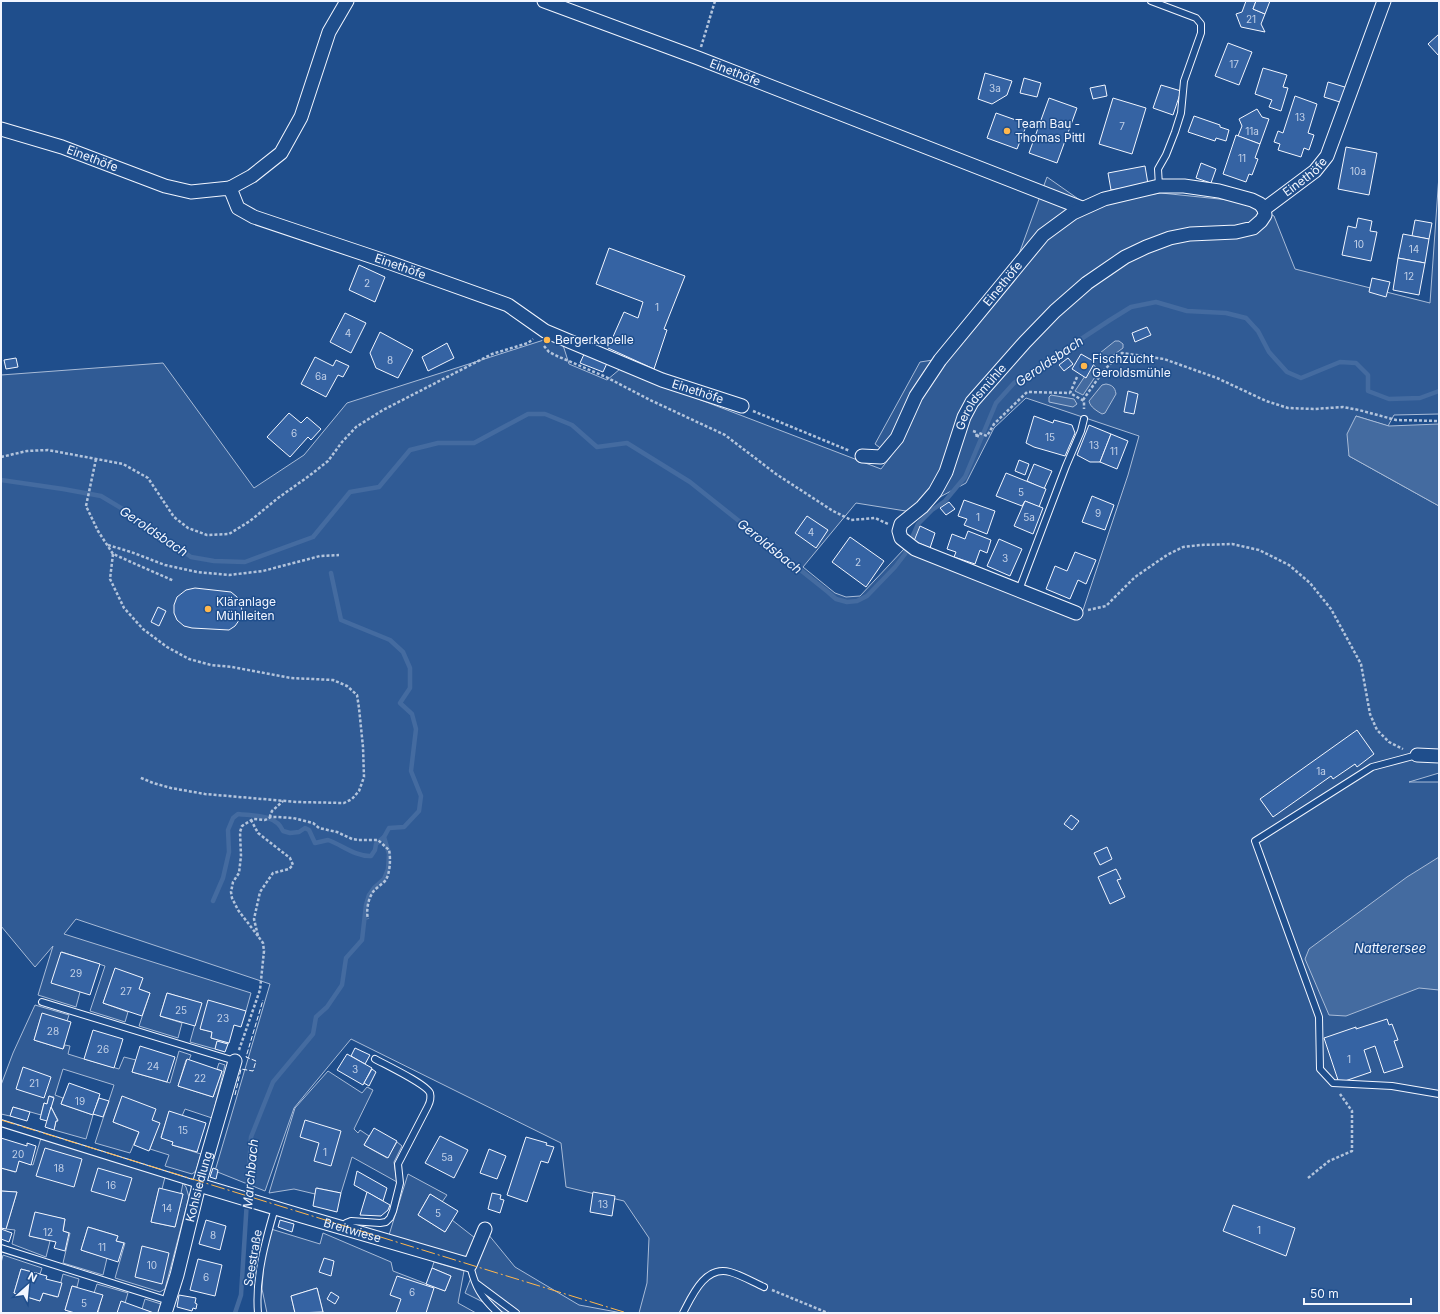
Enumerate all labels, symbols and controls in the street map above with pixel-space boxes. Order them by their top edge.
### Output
house number: 21 [1246,13,1256,25]
street label: Einethöfe [708,55,763,89]
house number: 17 [1229,58,1239,70]
house number: 3a [989,82,1001,94]
house number: 13 [1295,111,1305,123]
place label: Team Bau - Thomas Pittl [1015,116,1085,145]
house number: 7 [1119,120,1125,132]
house number: 11a [1245,125,1259,137]
marker: Team Bau - Thomas Pittl [1002,126,1012,136]
street label: Einethöfe [65,142,120,175]
house number: 11 [1238,152,1246,164]
street label: Einethöfe [1280,154,1330,199]
house number: 10a [1350,165,1366,177]
house number: 10 [1354,238,1364,250]
house number: 14 [1409,243,1419,255]
street label: Einethöfe [373,250,428,282]
street label: Einethöfe [980,258,1025,309]
house number: 12 [1404,270,1414,282]
house number: 2 [364,277,370,289]
house number: 1 [655,301,659,313]
house number: 4 [345,327,351,339]
place label: Bergerkapelle [555,332,634,347]
water label: Geroldsbach [1012,332,1086,390]
marker: Bergerkapelle [542,335,552,345]
place label: Fischzucht Geroldsmühle [1092,351,1171,380]
house number: 8 [387,354,393,366]
street label: Geroldsmühle [952,361,1009,432]
marker: Fischzucht Geroldsmühle [1079,361,1089,371]
house number: 6a [315,370,327,382]
street label: Einethöfe [670,376,726,407]
house number: 6 [291,427,297,439]
house number: 15 [1045,431,1055,443]
house number: 13 [1089,439,1099,451]
house number: 11 [1110,445,1118,457]
house number: 5 [1018,486,1024,498]
water label: Geroldsbach [117,502,191,560]
house number: 9 [1095,507,1101,519]
house number: 1 [976,511,980,523]
house number: 5a [1023,511,1035,523]
water label: Geroldsbach [734,515,806,577]
house number: 4 [808,526,814,538]
house number: 3 [1002,552,1008,564]
house number: 2 [855,556,861,568]
place label: Kläranlage Mühlleiten [216,594,276,623]
marker: Kläranlage Mühlleiten [203,604,213,614]
house number: 1a [1316,765,1326,777]
water label: Natterersee [1354,940,1426,956]
house number: 29 [70,967,82,979]
house number: 27 [120,985,132,997]
house number: 25 [175,1004,187,1016]
house number: 23 [217,1012,229,1024]
house number: 28 [47,1025,59,1037]
house number: 26 [97,1043,109,1055]
house number: 1 [1347,1053,1351,1065]
house number: 24 [147,1060,159,1072]
house number: 3 [352,1063,358,1075]
house number: 22 [194,1072,206,1084]
house number: 21 [29,1077,39,1089]
house number: 19 [75,1095,85,1107]
house number: 15 [178,1124,188,1136]
water label: Marchbach [239,1138,261,1210]
house number: 1 [323,1146,327,1158]
house number: 20 [12,1148,24,1160]
street label: Kohlsiedlung [182,1149,215,1224]
house number: 5a [441,1151,453,1163]
house number: 18 [54,1162,64,1174]
house number: 16 [106,1179,116,1191]
house number: 13 [598,1198,608,1210]
house number: 14 [162,1202,172,1214]
house number: 5 [435,1207,441,1219]
street label: Breitwiese [322,1215,383,1246]
house number: 1 [1257,1224,1261,1236]
house number: 12 [43,1226,53,1238]
street label: Seestraße [240,1228,265,1288]
house number: 8 [210,1229,216,1241]
house number: 11 [98,1241,106,1253]
house number: 10 [147,1259,157,1271]
north arrow [8,1266,48,1306]
text: N [26,1269,39,1285]
house number: 6 [203,1271,209,1283]
scale bar [1304,1280,1411,1306]
house number: 6 [409,1286,415,1298]
text: 50 m [1310,1286,1339,1301]
house number: 5 [81,1297,87,1309]

